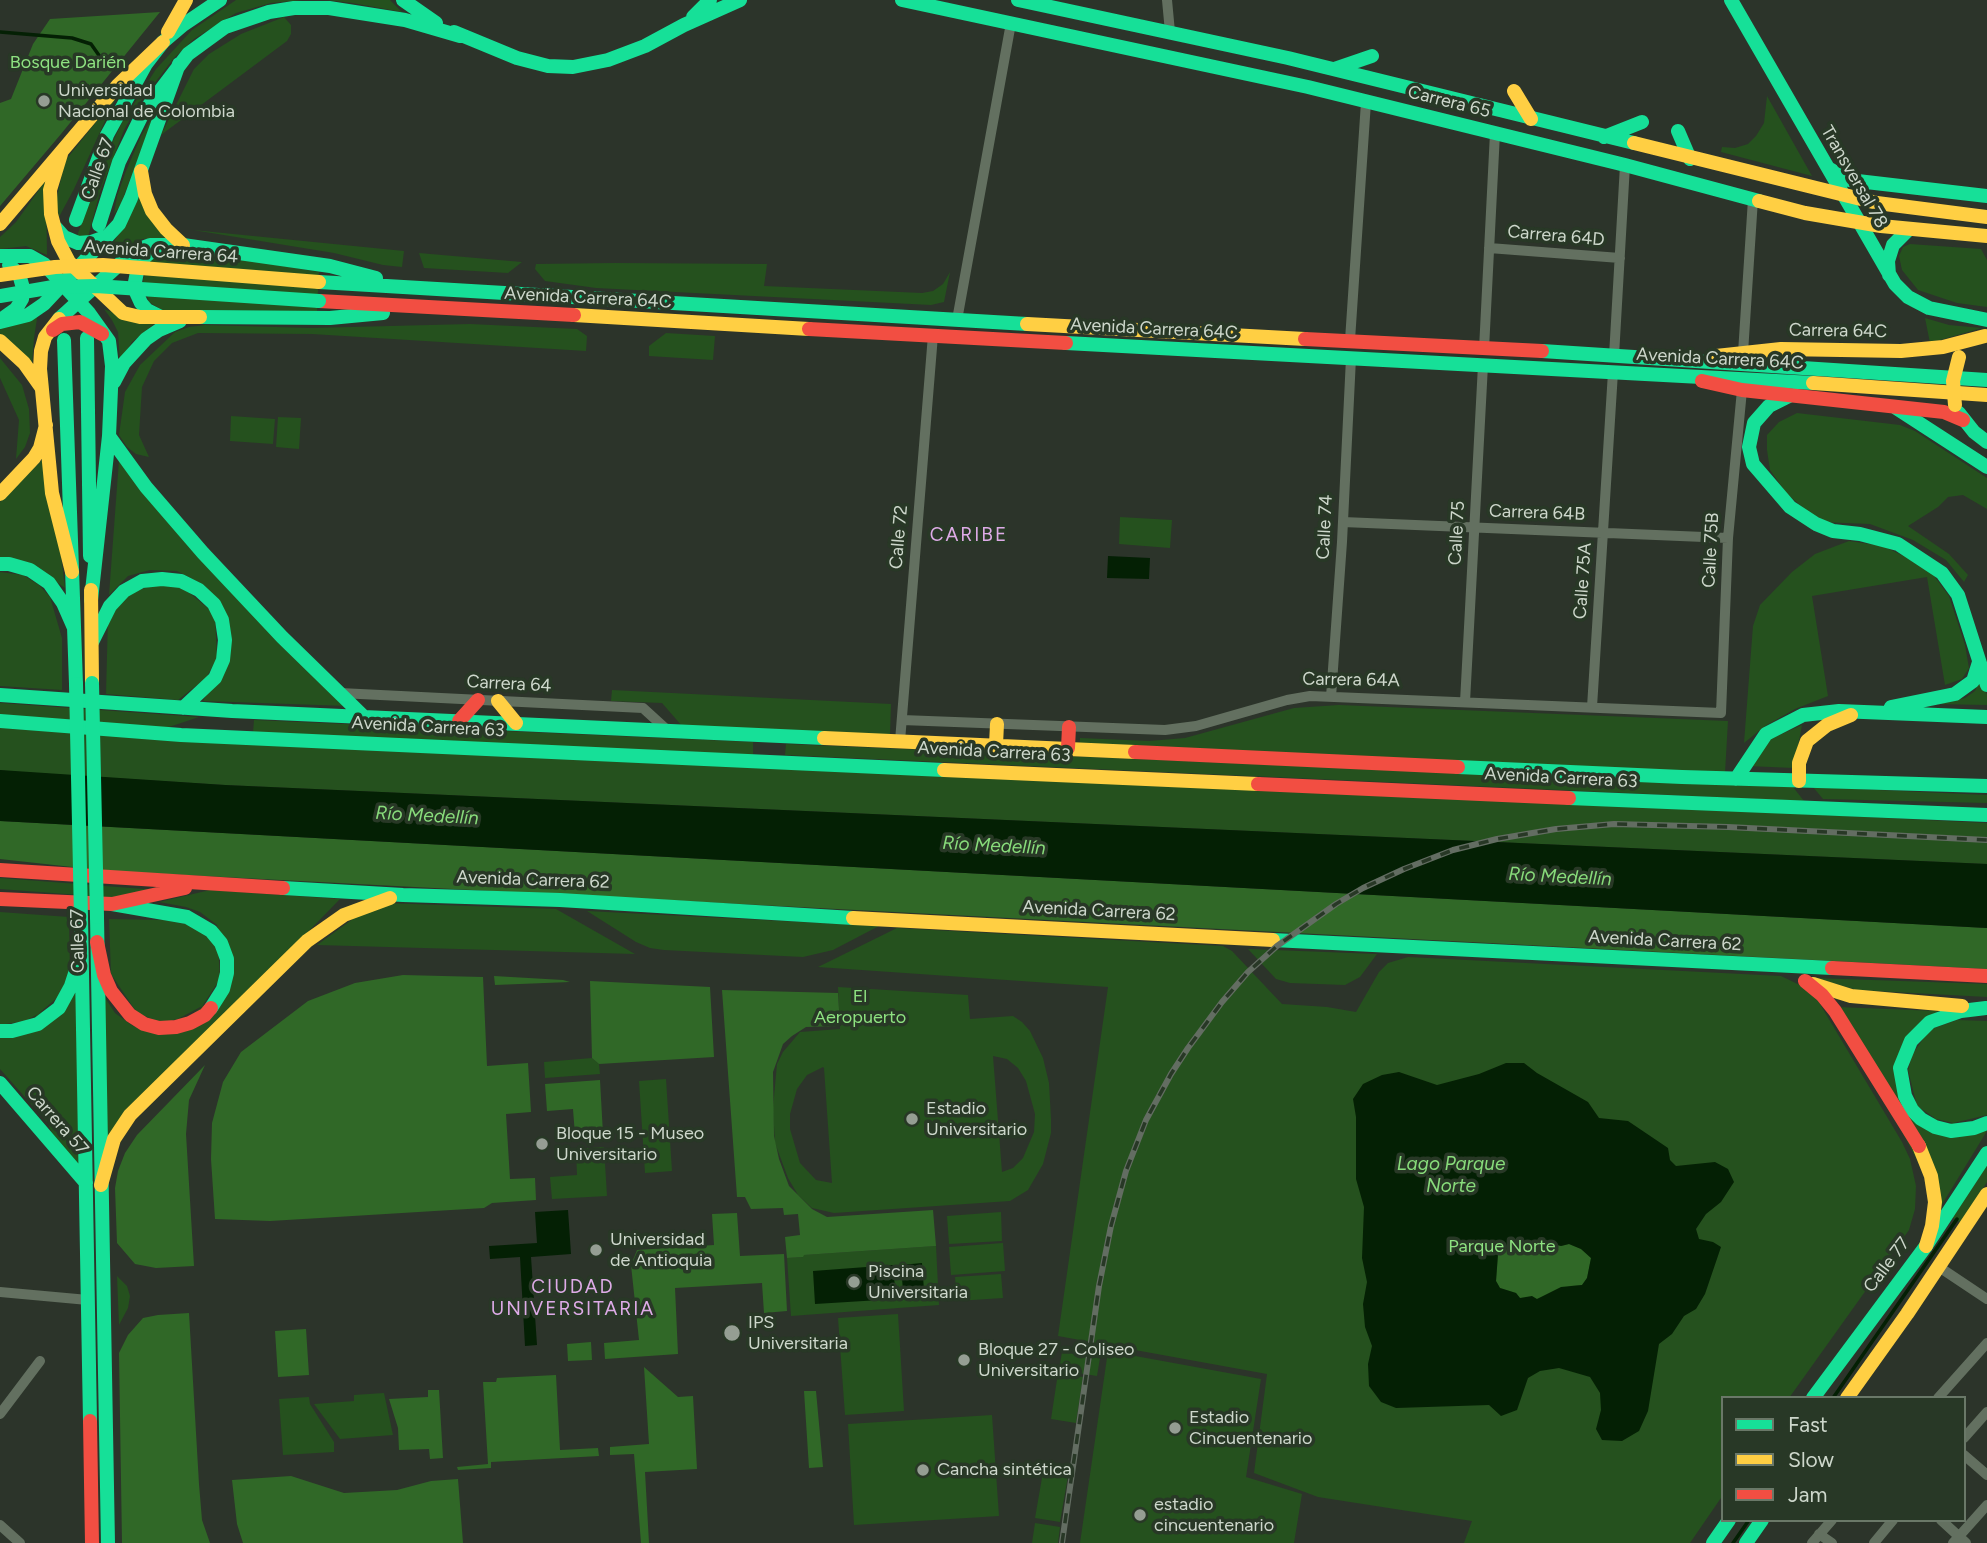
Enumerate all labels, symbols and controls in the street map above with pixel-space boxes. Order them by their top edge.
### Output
park label: Bosque Darién [10,52,126,74]
place label: Universidad Nacional de Colombia [58,80,235,122]
street label: Carrera 65 [1405,81,1493,123]
marker: Universidad Nacional de Colombia [36,93,52,109]
street label: Transversal 78 [1816,122,1892,232]
street label: Calle 67 [77,135,119,203]
street label: Carrera 64D [1506,221,1606,251]
street label: Avenida Carrera 64 [83,236,239,268]
street label: Avenida Carrera 64C [504,283,672,313]
street label: Avenida Carrera 64C [1070,314,1238,344]
street label: Carrera 64C [1789,319,1887,343]
street label: Avenida Carrera 64C [1636,344,1804,374]
street label: Calle 74 [1313,494,1337,560]
street label: Calle 75 [1445,500,1469,566]
street label: Carrera 64B [1489,501,1585,525]
street label: Calle 72 [885,504,913,570]
street label: Calle 75B [1698,512,1724,588]
district label: CARIBE [931,524,1007,546]
street label: Calle 75A [1570,542,1596,620]
street label: Carrera 64A [1302,668,1400,692]
street label: Carrera 64 [466,671,552,697]
street label: Avenida Carrera 63 [351,712,505,742]
street label: Avenida Carrera 63 [917,737,1071,767]
street label: Avenida Carrera 63 [1484,763,1638,793]
water label: Río Medellín [375,802,479,830]
water label: Río Medellín [942,832,1046,860]
water label: Río Medellín [1508,863,1612,891]
street label: Avenida Carrera 62 [456,867,610,893]
street label: Avenida Carrera 62 [1022,896,1176,926]
street label: Calle 67 [67,909,89,973]
street label: Avenida Carrera 62 [1588,926,1742,956]
park label: El Aeropuerto [814,986,906,1028]
street label: Carrera 57 [21,1082,93,1160]
place label: Estadio Universitario [926,1098,1027,1140]
marker: Estadio Universitario [904,1111,920,1127]
place label: Bloque 15 - Museo Universitario [556,1123,704,1166]
marker: Bloque 15 - Museo Universitario [534,1136,550,1152]
water label: Lago Parque Norte [1397,1153,1505,1197]
place label: Universidad de Antioquia [610,1229,712,1272]
street label: Calle 77 [1859,1233,1915,1297]
park label: Parque Norte [1448,1236,1556,1258]
marker: Universidad de Antioquia [588,1242,604,1258]
place label: Piscina Universitaria [868,1261,968,1304]
marker: Piscina Universitaria [846,1274,862,1290]
district label: CIUDAD UNIVERSITARIA [492,1276,654,1320]
place label: IPS Universitaria [748,1312,848,1354]
marker: IPS Universitaria [722,1323,742,1343]
place label: Bloque 27 - Coliseo Universitario [978,1339,1134,1382]
marker: Bloque 27 - Coliseo Universitario [956,1352,972,1368]
legend [1721,1396,1966,1522]
place label: Estadio Cincuentenario [1189,1407,1312,1450]
text: Fast [1788,1412,1828,1437]
marker: Estadio Cincuentenario [1167,1420,1183,1436]
text: Slow [1788,1447,1834,1472]
place label: Cancha sintética [937,1459,1072,1481]
marker: Cancha sintética [915,1462,931,1478]
text: Jam [1788,1482,1827,1507]
place label: estadio cincuentenario [1154,1494,1274,1536]
marker: estadio cincuentenario [1132,1507,1148,1523]

